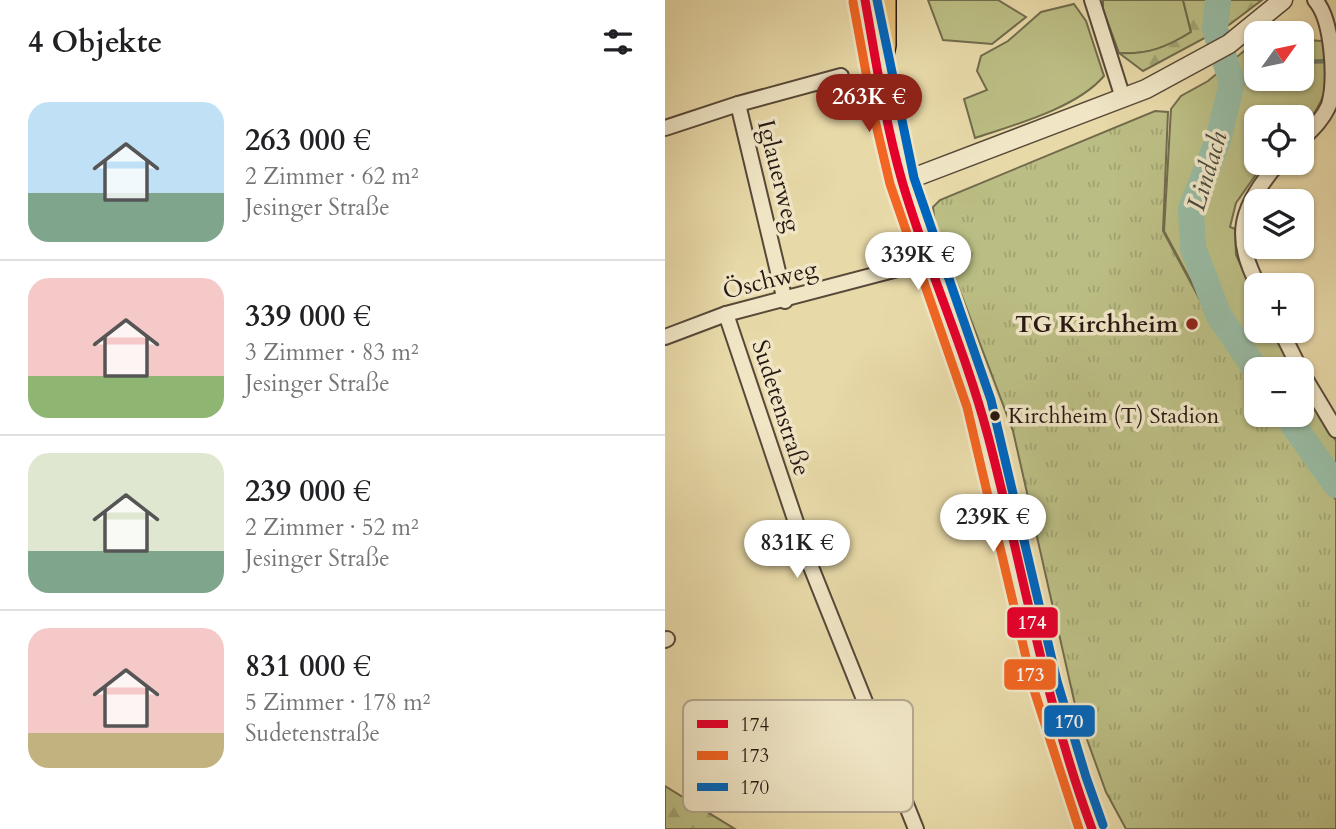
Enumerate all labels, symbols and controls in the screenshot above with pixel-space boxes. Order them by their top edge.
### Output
north arrow [1244,21,1314,91]
map controls [1244,21,1314,427]
text: 4 Objekte [28,22,162,63]
icon: filters [599,23,637,61]
pin: 263K € [812,74,926,134]
text: 263K € [832,81,906,112]
button: locate [1244,105,1314,175]
street label: Iglauerweg [749,116,809,236]
text: 263 000 € [245,120,371,161]
water label: Lindach [1178,127,1236,215]
icon: home [84,130,168,214]
text: 2 Zimmer · 62 m² [245,161,419,192]
button: layers [1244,189,1314,259]
text: Jesinger Straße [245,192,390,223]
pin: 339K € [861,232,975,292]
text: 339K € [881,239,955,270]
street label: Öschweg [719,252,821,308]
button: + [1244,273,1314,343]
text: 339 000 € [245,296,371,337]
icon: home [84,306,168,390]
place label: TG Kirchheim [1015,308,1179,341]
marker: TG Kirchheim [1184,316,1200,332]
street label: Sudetenstraße [744,336,818,480]
text: 3 Zimmer · 83 m² [245,337,419,368]
button: − [1244,357,1314,427]
text: Jesinger Straße [245,368,390,399]
place label: Kirchheim (T) Stadion [1008,401,1220,431]
marker: Kirchheim (T) Stadion [988,409,1002,423]
text: 239 000 € [245,471,371,512]
icon: home [84,481,168,565]
pin: 239K € [936,494,1050,554]
text: 239K € [956,501,1030,532]
text: 2 Zimmer · 52 m² [245,512,419,543]
pin: 831K € [740,520,854,580]
text: 831K € [760,527,834,558]
text: Jesinger Straße [245,543,390,574]
line badge: 174 [1006,606,1059,639]
text: 174 [1017,610,1047,636]
text: 831 000 € [245,646,371,687]
icon: home [84,656,168,740]
line badge: 173 [1003,658,1057,691]
text: 173 [1015,662,1045,688]
text: 5 Zimmer · 178 m² [245,687,430,718]
legend [683,700,913,812]
line badge: 170 [1043,704,1096,738]
text: 170 [1054,709,1084,735]
text: 174 [740,712,769,738]
text: Sudetenstraße [245,718,380,749]
text: 173 [740,743,769,769]
text: 170 [740,775,769,801]

